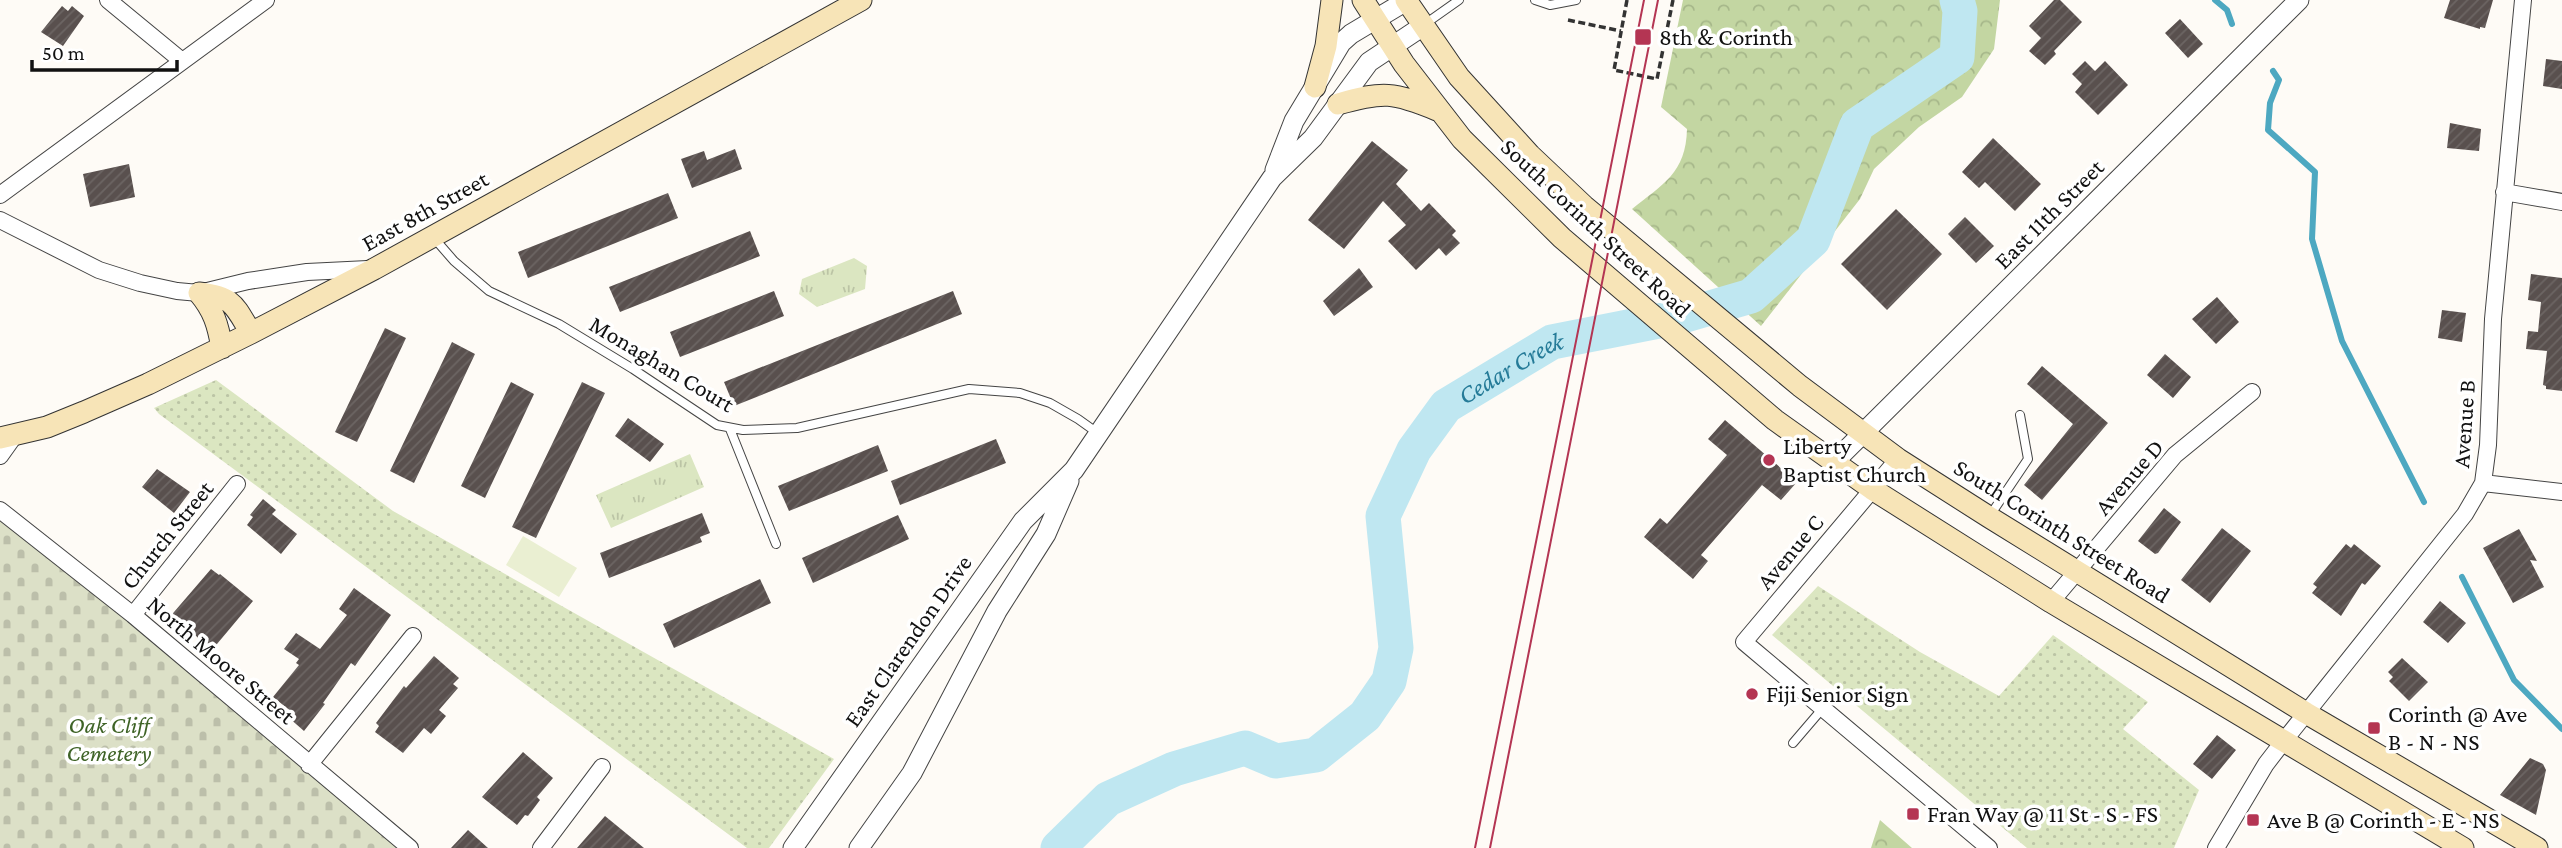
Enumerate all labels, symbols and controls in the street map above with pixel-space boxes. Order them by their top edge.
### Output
place label: 8th & Corinth [1659,23,1793,50]
marker: 8th & Corinth [1633,27,1653,47]
scale bar [32,28,177,72]
text: 50 m [42,41,85,65]
street label: South Corinth Street Road [1496,133,1697,323]
street label: East 11th Street [1988,153,2110,274]
street label: East 8th Street [357,164,494,256]
street label: Monaghan Court [585,310,740,418]
water label: Cedar Creek [1453,326,1567,410]
street label: Avenue B [2447,379,2480,469]
place label: Liberty Baptist Church [1783,432,1927,487]
street label: Avenue D [2089,433,2169,520]
marker: Liberty Baptist Church [1761,452,1777,468]
street label: South Corinth Street Road [1949,453,2176,608]
street label: Church Street [115,474,219,594]
street label: Avenue C [1751,509,1829,595]
street label: East Clarendon Drive [838,550,977,732]
street label: North Moore Street [142,590,301,730]
place label: Fiji Senior Sign [1766,680,1909,707]
marker: Fiji Senior Sign [1744,686,1760,702]
place label: Corinth @ Ave B - N - NS [2388,700,2527,755]
park label: Oak Cliff Cemetery [67,711,153,766]
marker: Corinth @ Ave B - N - NS [2366,720,2382,736]
place label: Fran Way @ 11 St - S - FS [1927,800,2158,827]
marker: Fran Way @ 11 St - S - FS [1905,806,1921,822]
place label: Ave B @ Corinth - E - NS [2267,806,2499,833]
marker: Ave B @ Corinth - E - NS [2245,812,2261,828]

